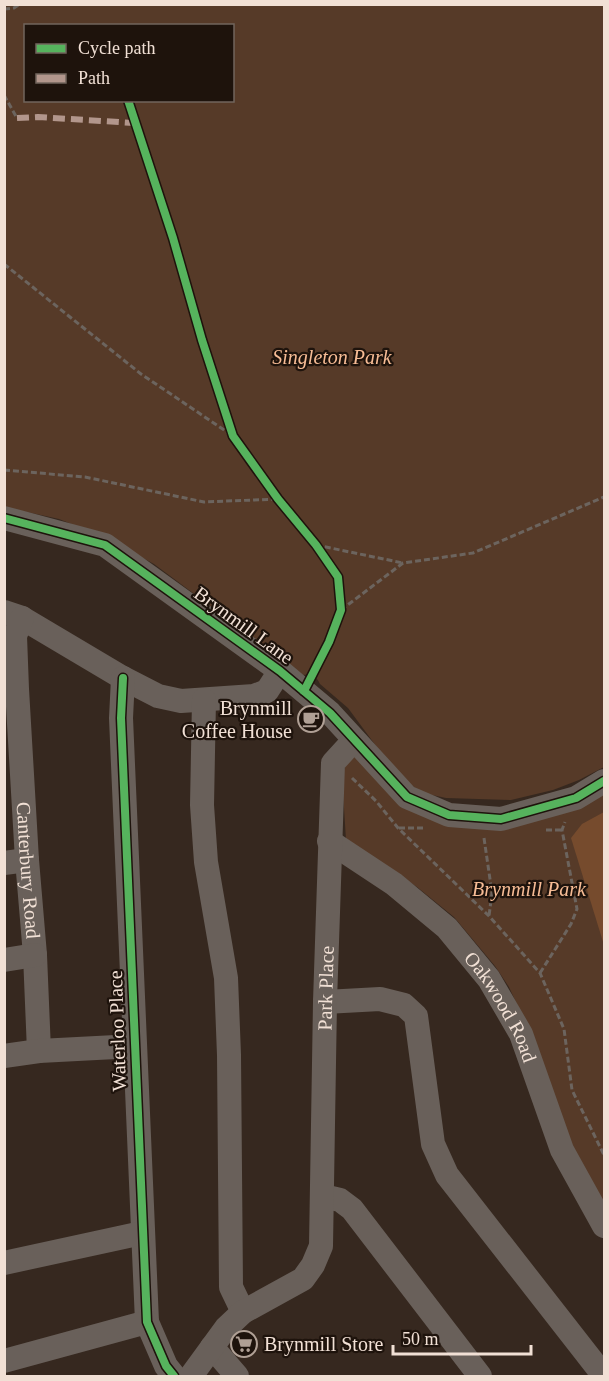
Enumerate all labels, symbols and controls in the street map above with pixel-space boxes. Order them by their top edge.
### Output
legend [24,24,234,102]
text: Cycle path [78,38,155,58]
text: Path [78,68,110,88]
park label: Singleton Park [272,346,393,369]
street label: Brynmill Lane [190,582,298,669]
place label: Brynmill Coffee House [182,697,292,742]
cafe icon: Brynmill Coffee House [296,704,326,734]
street label: Canterbury Road [13,801,45,940]
park label: Brynmill Park [472,878,587,901]
street label: Park Place [314,945,338,1031]
street label: Oakwood Road [460,947,541,1065]
street label: Waterloo Place [104,970,130,1092]
scale bar [393,1318,531,1356]
supermarket icon: Brynmill Store [229,1329,259,1359]
text: 50 m [402,1329,439,1349]
place label: Brynmill Store [264,1333,384,1356]

